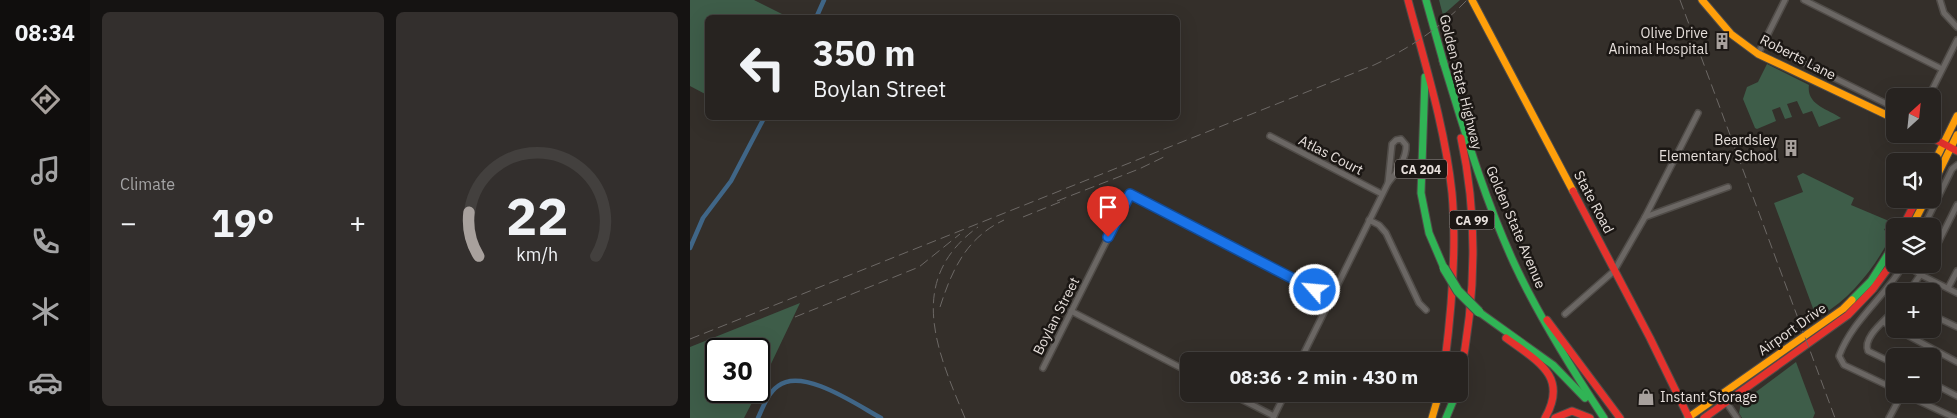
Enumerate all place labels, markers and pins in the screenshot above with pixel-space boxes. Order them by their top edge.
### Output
place label: Olive Drive Animal Hospital [1608,24,1708,58]
building icon: Olive Drive Animal Hospital [1712,31,1732,51]
place label: Beardsley Elementary School [1659,131,1777,165]
building icon: Beardsley Elementary School [1781,138,1801,158]
pin [1087,186,1129,237]
shop icon: Instant Storage [1636,387,1656,407]
place label: Instant Storage [1660,388,1758,406]

